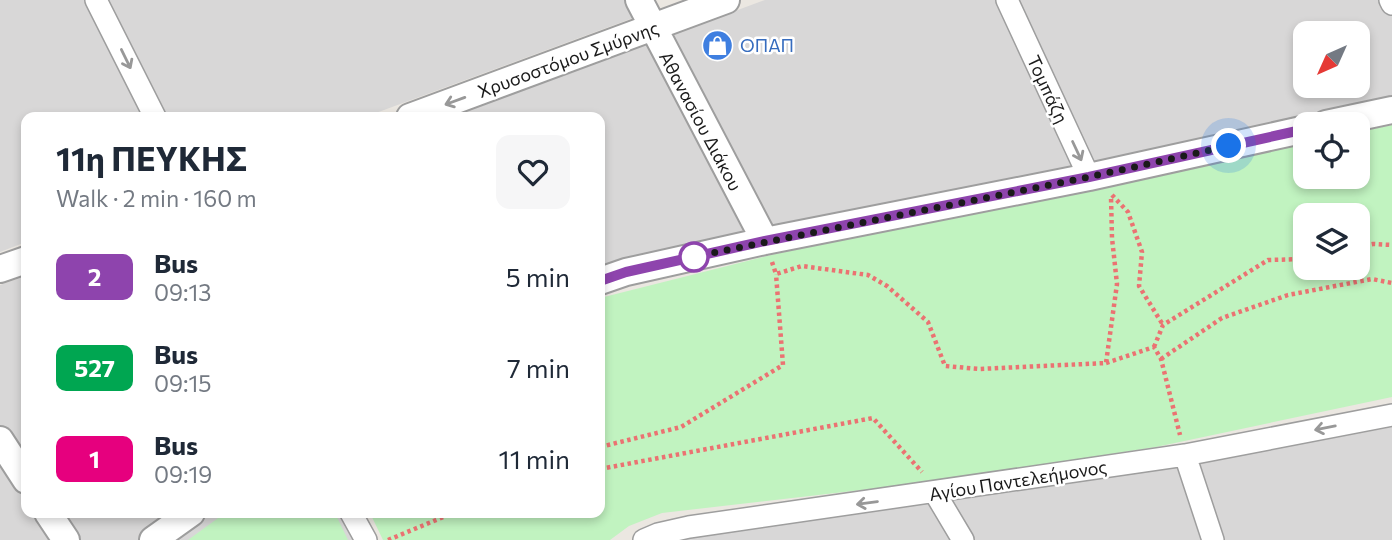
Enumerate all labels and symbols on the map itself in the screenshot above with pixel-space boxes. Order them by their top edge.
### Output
street label: Χρυσοστόμου Σμύρνης [475,16,661,102]
north arrow [1293,21,1370,98]
shop icon: ΟΠΑΠ [700,28,734,62]
place label: ΟΠΑΠ [740,34,794,56]
one-way arrow [119,48,133,69]
street label: Αθανασίου Διάκου [655,48,747,194]
street label: Τομπάζη [1023,52,1073,126]
one-way arrow [445,95,467,108]
your location [1211,128,1246,163]
one-way arrow [1071,140,1084,161]
unlabelled marker [679,242,709,272]
one-way arrow [1314,421,1337,435]
street label: Αγίου Παντελεήμονος [928,455,1109,505]
one-way arrow [856,496,879,509]

